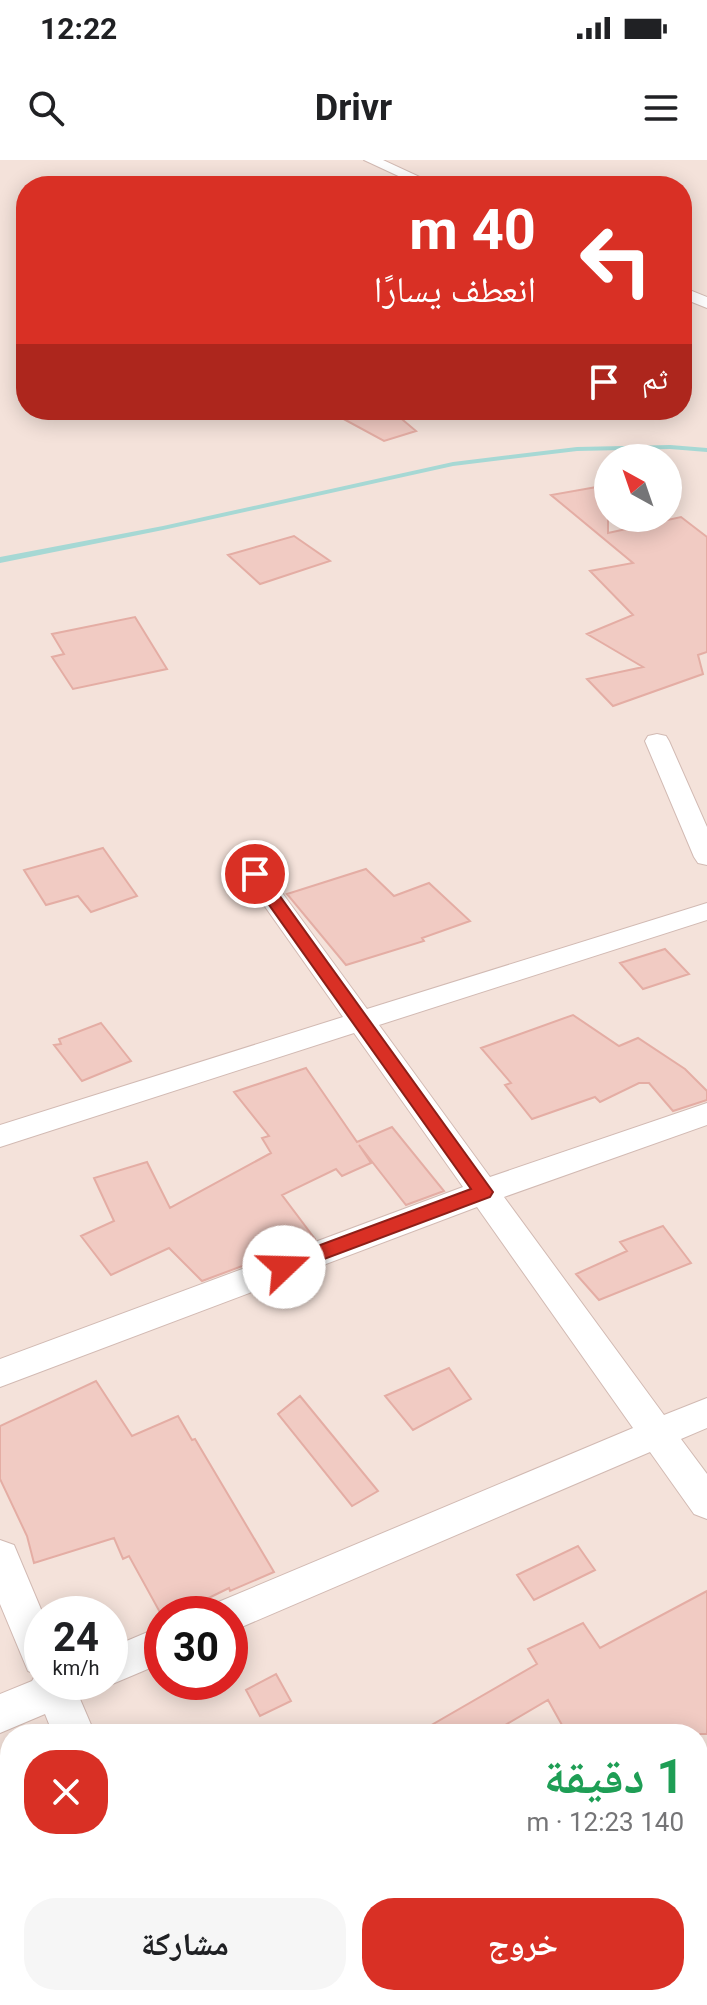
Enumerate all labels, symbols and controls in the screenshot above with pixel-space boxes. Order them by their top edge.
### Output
text: 12:22 [40,11,117,46]
icon: search [24,86,68,130]
icon: menu [639,86,683,130]
text: Drivr [315,87,392,129]
text: 40 m [409,197,536,263]
icon: left [564,208,668,312]
text: انعطف يسارًا [374,269,536,311]
icon: arrive [582,360,626,404]
text: ثم [642,361,668,396]
north arrow [594,444,682,532]
map controls [594,444,682,532]
pin [221,840,289,908]
icon: arrive [233,852,277,896]
position arrow [242,1225,326,1309]
speed limit sign: 30 [144,1596,248,1700]
text: 24 [53,1614,99,1661]
text: km/h [53,1656,99,1680]
text: 1 دقيقة [544,1748,684,1805]
button: close [24,1750,108,1834]
text: 140 m · 12:23 [526,1807,684,1837]
button: مشاركة [24,1898,346,1990]
button: خروج [362,1898,684,1990]

